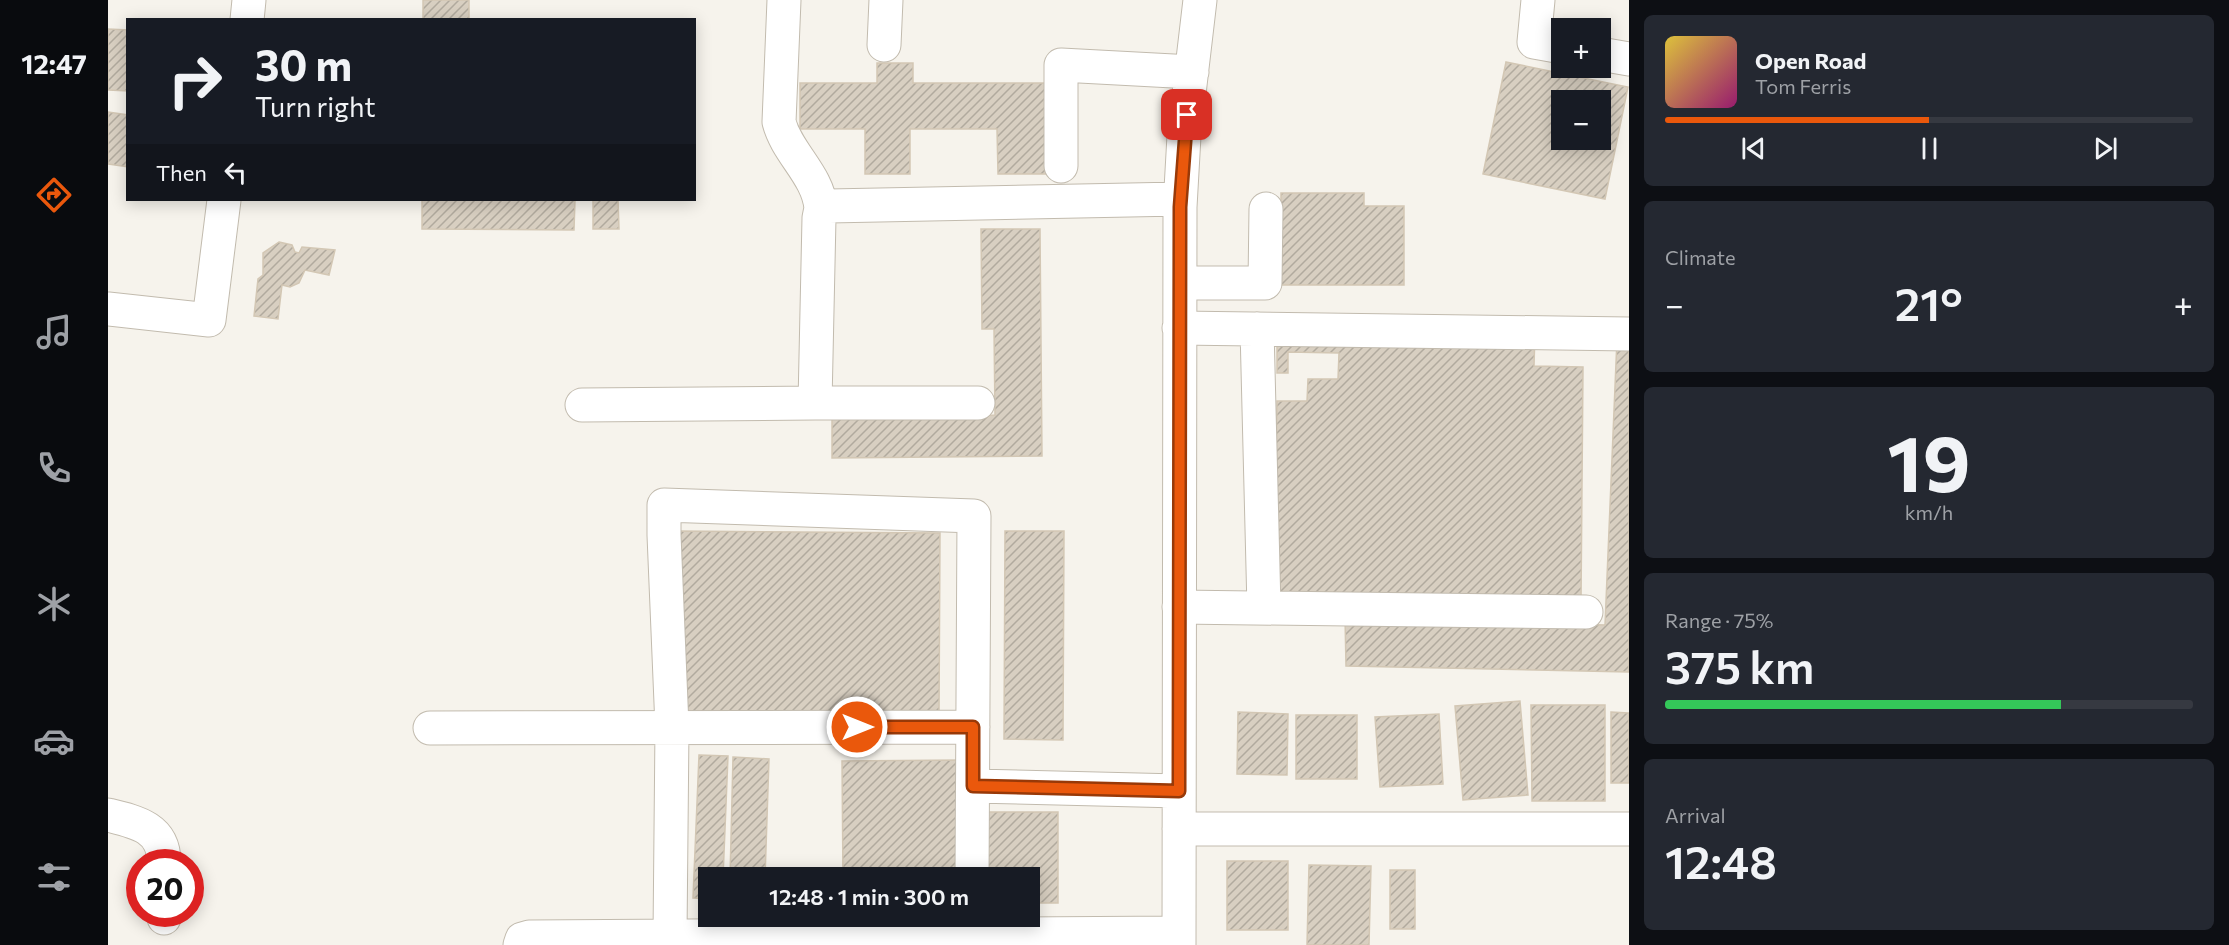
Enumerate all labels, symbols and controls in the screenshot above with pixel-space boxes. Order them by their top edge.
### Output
map controls [1551,18,1611,150]
button: + [1551,18,1611,78]
text: 30 m [255,38,352,90]
icon: right [156,42,234,120]
text: 12:47 [21,47,87,80]
text: Open Road [1755,47,1866,74]
text: Tom Ferris [1755,74,1851,98]
pin [1161,89,1212,140]
text: Turn right [255,90,375,123]
button: − [1551,90,1611,150]
icon: arrive [1170,98,1203,131]
icon: previous [1737,132,1770,165]
icon: pause [1913,132,1946,165]
icon: next [2089,132,2122,165]
icon: left [219,156,252,189]
text: Then [156,159,207,186]
icon: directions [33,174,75,216]
text: Climate [1665,245,1735,269]
text: 21° [1895,275,1963,330]
text: − [1665,283,1684,324]
text: + [2174,283,2193,324]
icon: music [33,311,75,353]
text: 19 [1887,413,1971,508]
icon: phone [33,447,75,489]
text: km/h [1905,500,1953,524]
icon: climate [33,583,75,625]
text: Range · 75% [1665,608,1773,632]
text: 375 km [1665,638,1814,693]
position arrow [825,695,889,759]
icon: car [33,720,75,762]
text: Arrival [1665,803,1726,827]
text: 12:48 [1665,833,1777,888]
speed limit sign: 20 [126,849,204,927]
icon: filters [33,856,75,898]
text: 12:48 · 1 min · 300 m [769,883,969,910]

